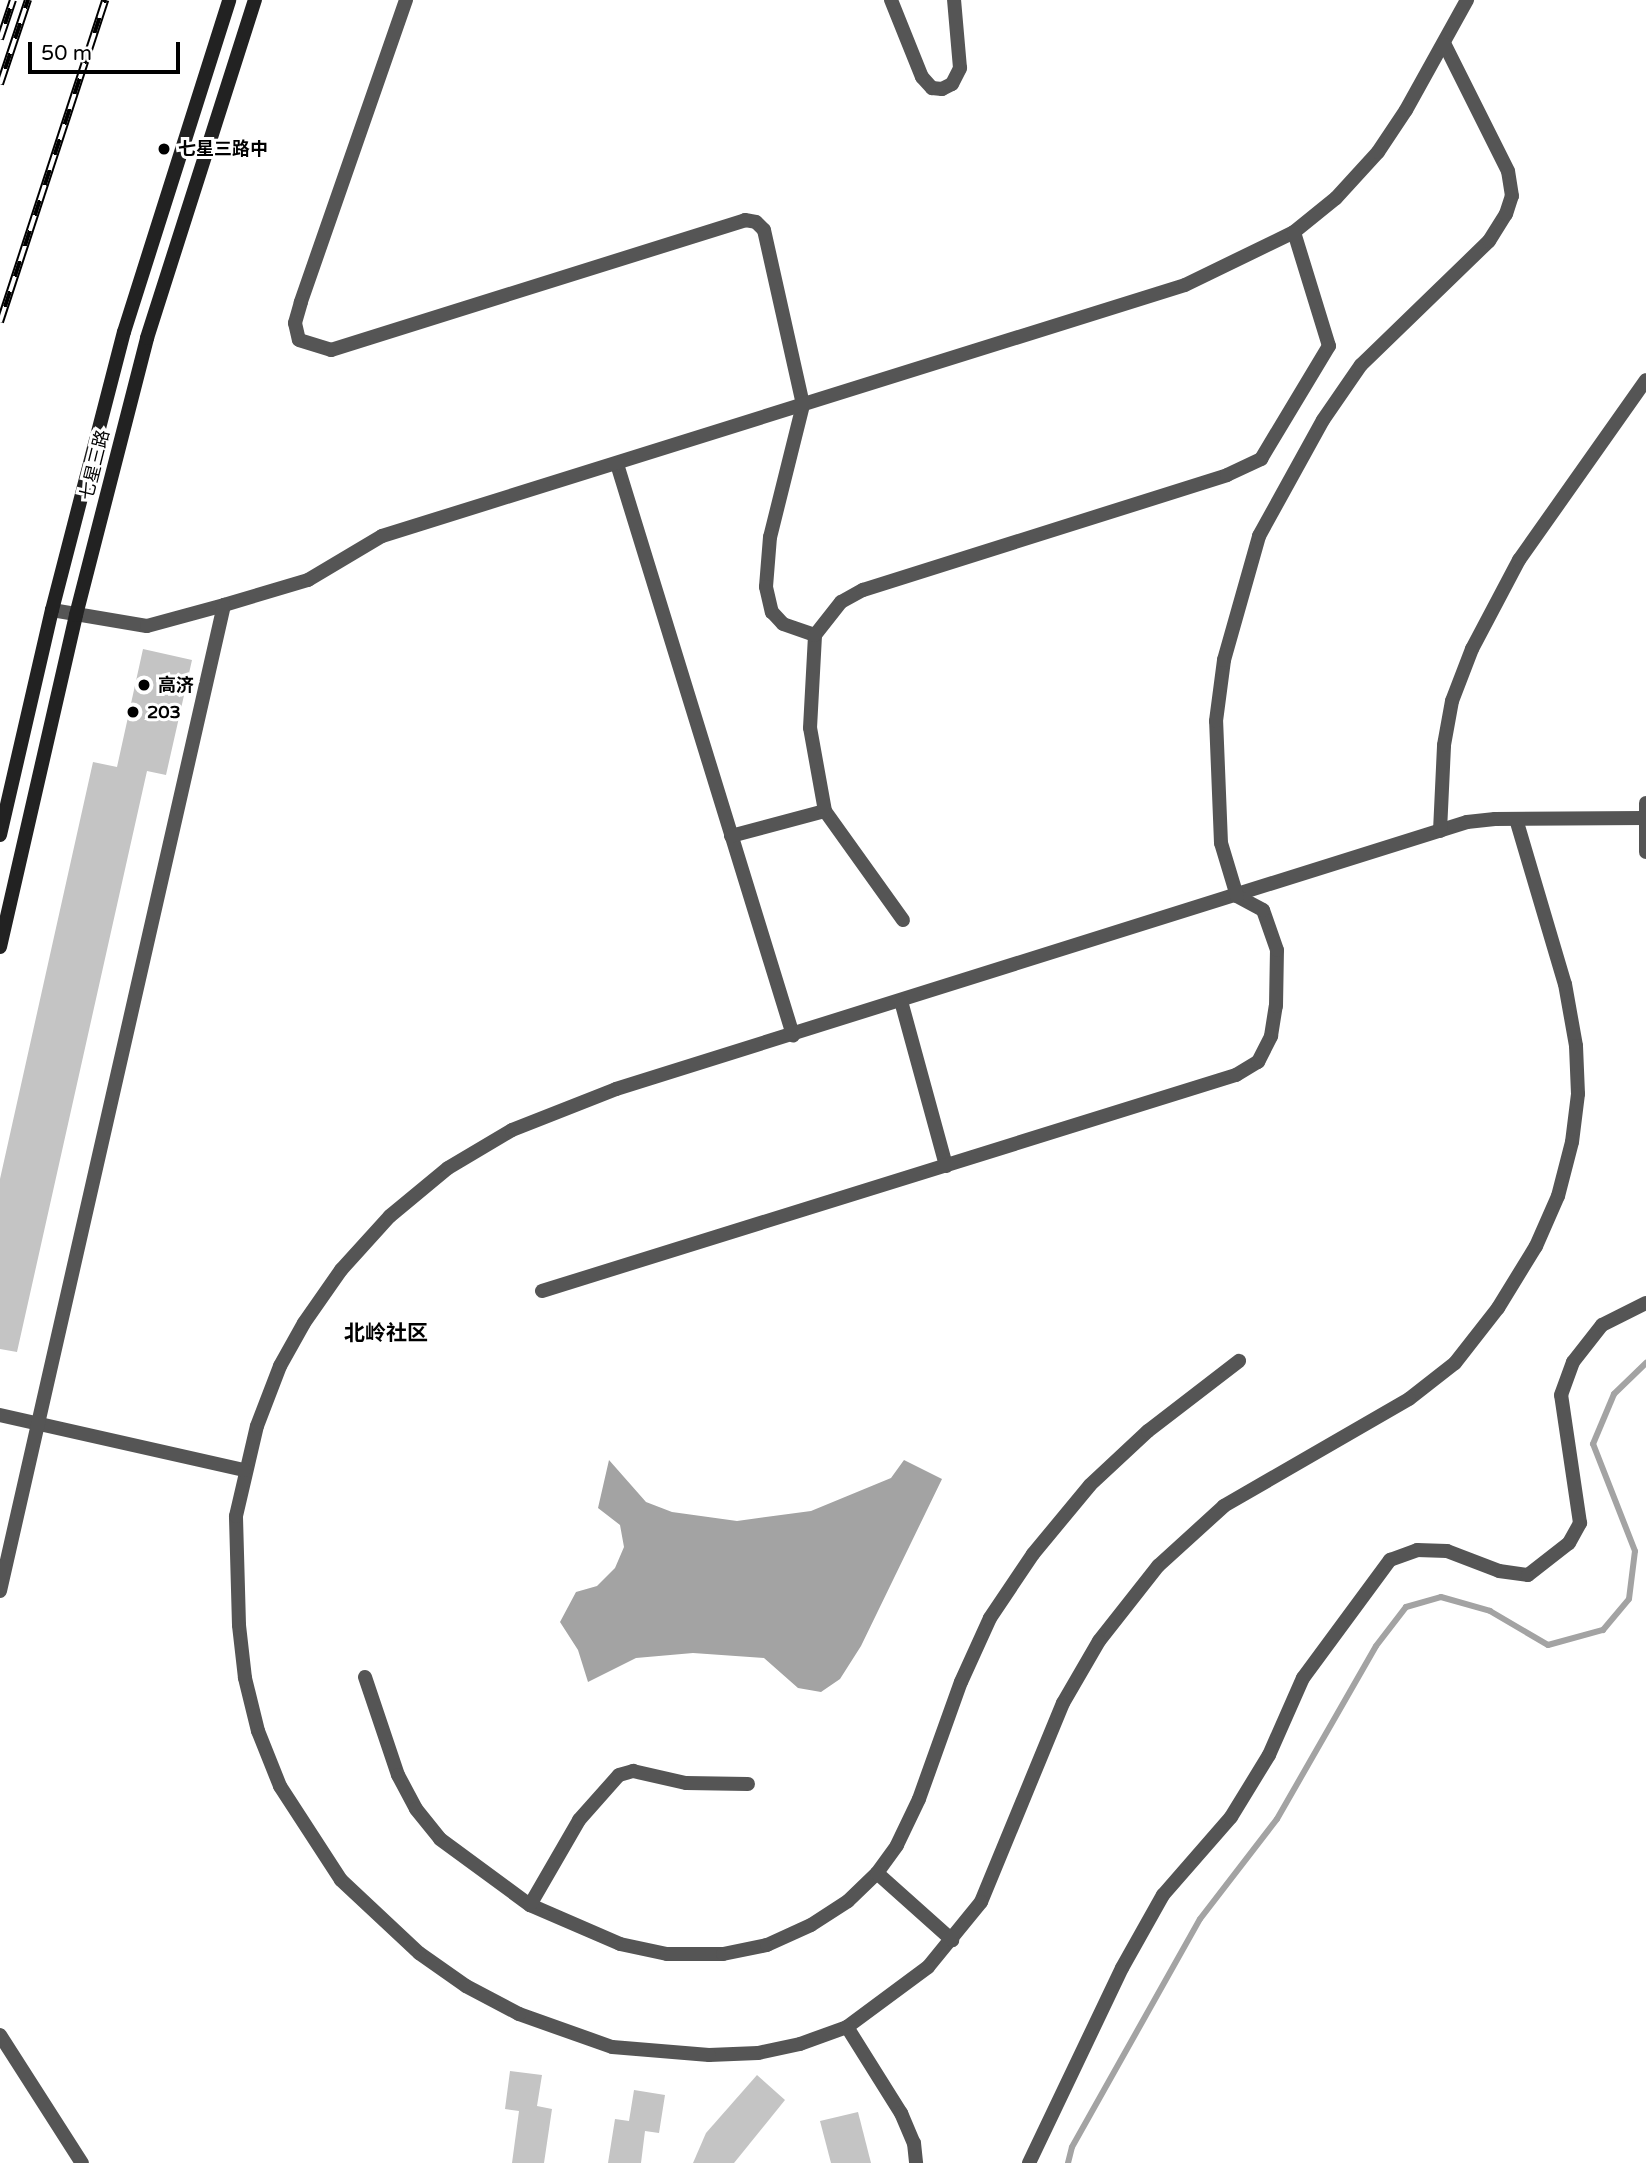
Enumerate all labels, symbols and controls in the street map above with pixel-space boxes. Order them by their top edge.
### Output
scale bar [32,28,184,72]
text: 50 m [41,41,92,66]
place label: 七星三路中 [178,138,268,160]
marker: 七星三路中 [156,141,172,157]
street label: 七星三路 [76,427,114,503]
place label: 高济 [158,674,194,696]
marker: 高济 [136,677,152,693]
place label: 203 [147,701,181,723]
marker: 203 [125,704,141,720]
district label: 北岭社区 [344,1321,428,1347]

